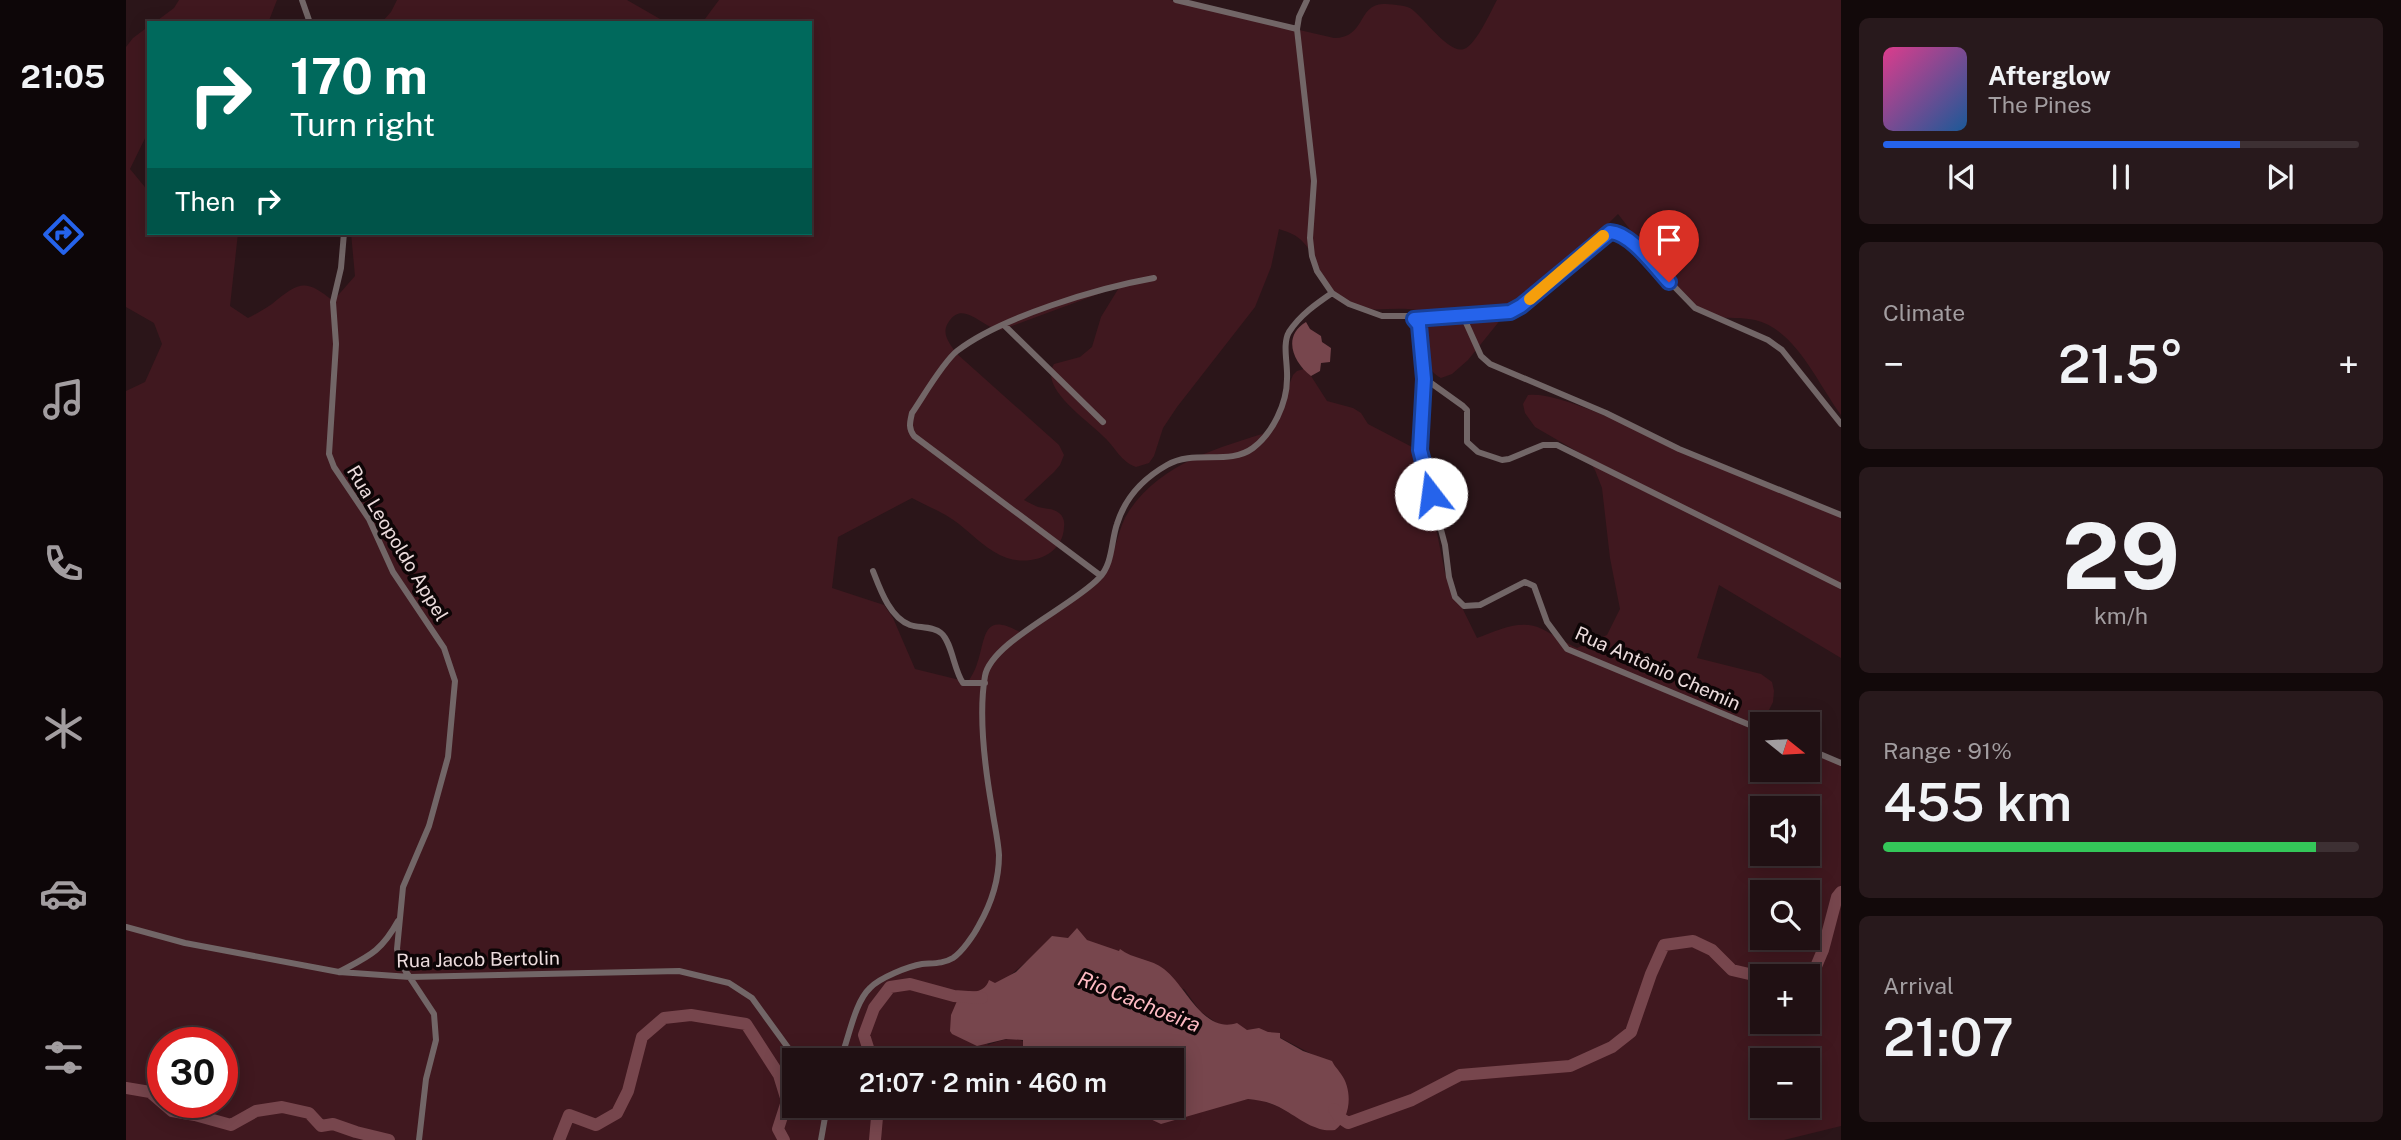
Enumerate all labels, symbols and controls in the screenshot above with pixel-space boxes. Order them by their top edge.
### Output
text: 170 m [290,47,428,105]
icon: right [175,49,266,140]
text: 21:05 [21,58,105,95]
text: Afterglow [1988,60,2111,91]
text: The Pines [1988,91,2092,118]
text: Turn right [290,106,435,143]
icon: previous [1943,158,1981,196]
icon: pause [2102,158,2140,196]
icon: next [2261,158,2299,196]
icon: right [249,182,287,220]
text: Then [175,186,235,217]
icon: directions [39,210,88,259]
pin [1639,210,1699,282]
icon: arrive [1650,221,1688,259]
text: Climate [1883,299,1965,326]
text: 21.5° [2058,334,2184,395]
text: − [1883,342,1904,387]
text: + [2338,342,2359,387]
icon: music [39,375,88,424]
position arrow [1394,457,1468,531]
street label: Rua Leopoldo Appel [343,461,453,625]
text: 29 [2062,503,2180,609]
icon: phone [39,539,88,588]
text: km/h [2094,602,2148,629]
street label: Rua Antônio Chemin [1572,622,1744,714]
icon: climate [39,704,88,753]
north arrow [1750,712,1820,782]
map controls [1750,712,1820,1118]
text: Range · 91% [1883,737,2012,764]
text: 455 km [1883,772,2072,833]
button: sound [1750,796,1820,866]
icon: car [39,869,88,918]
button: search [1750,880,1820,950]
street label: Rua Jacob Bertolin [396,947,560,971]
button: + [1750,964,1820,1034]
water label: Rio Cachoeira [1074,966,1204,1037]
text: Arrival [1883,972,1954,999]
text: 21:07 [1883,1007,2014,1068]
speed limit sign: 30 [147,1027,238,1118]
icon: filters [39,1033,88,1082]
button: − [1750,1048,1820,1118]
text: 21:07 · 2 min · 460 m [859,1067,1107,1098]

